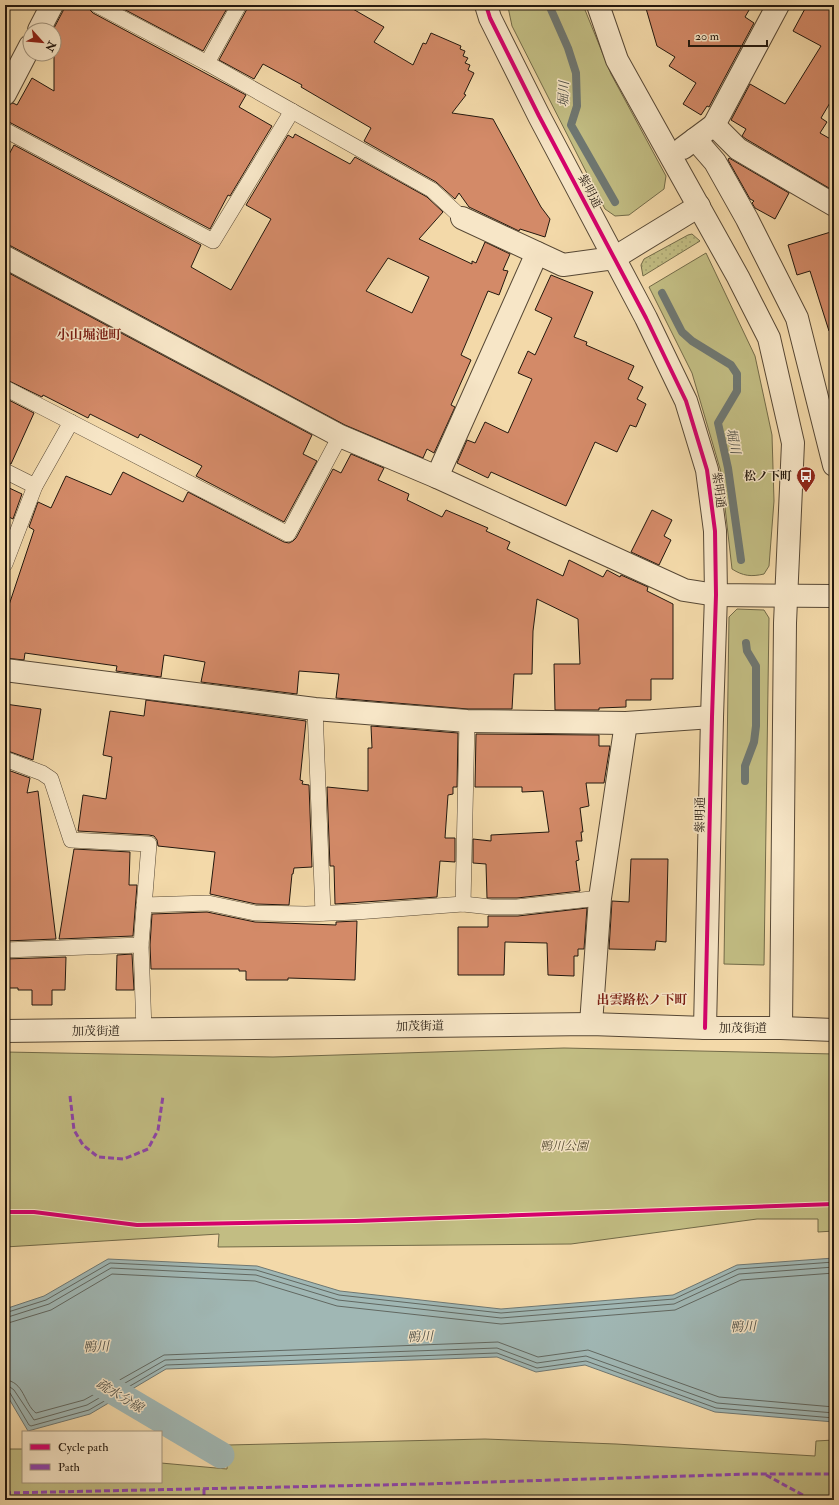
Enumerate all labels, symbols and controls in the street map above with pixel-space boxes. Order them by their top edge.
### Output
north arrow [22,22,62,62]
scale bar [689,22,767,48]
text: 20 m [695,29,720,44]
text: N [42,38,59,55]
water label: 堀川 [556,79,573,107]
street label: 紫明通 [574,172,605,211]
district label: 小山堀池町 [56,327,122,343]
water label: 堀川 [722,427,744,458]
bus stop icon: 松ノ下町 [795,465,817,493]
place label: 松ノ下町 [744,469,792,484]
street label: 紫明通 [709,471,728,509]
street label: 紫明通 [693,797,708,833]
district label: 出雲路松ノ下町 [596,992,688,1008]
street label: 加茂街道 [396,1019,444,1034]
street label: 加茂街道 [719,1021,767,1036]
street label: 加茂街道 [72,1024,120,1039]
park label: 鴨川公園 [540,1139,590,1154]
water label: 鴨川 [730,1318,758,1335]
water label: 鴨川 [407,1328,435,1345]
water label: 鴨川 [83,1338,111,1355]
water label: 疏水分線 [93,1376,148,1417]
legend [22,1431,162,1483]
text: Cycle path [58,1440,109,1455]
text: Path [58,1460,81,1475]

